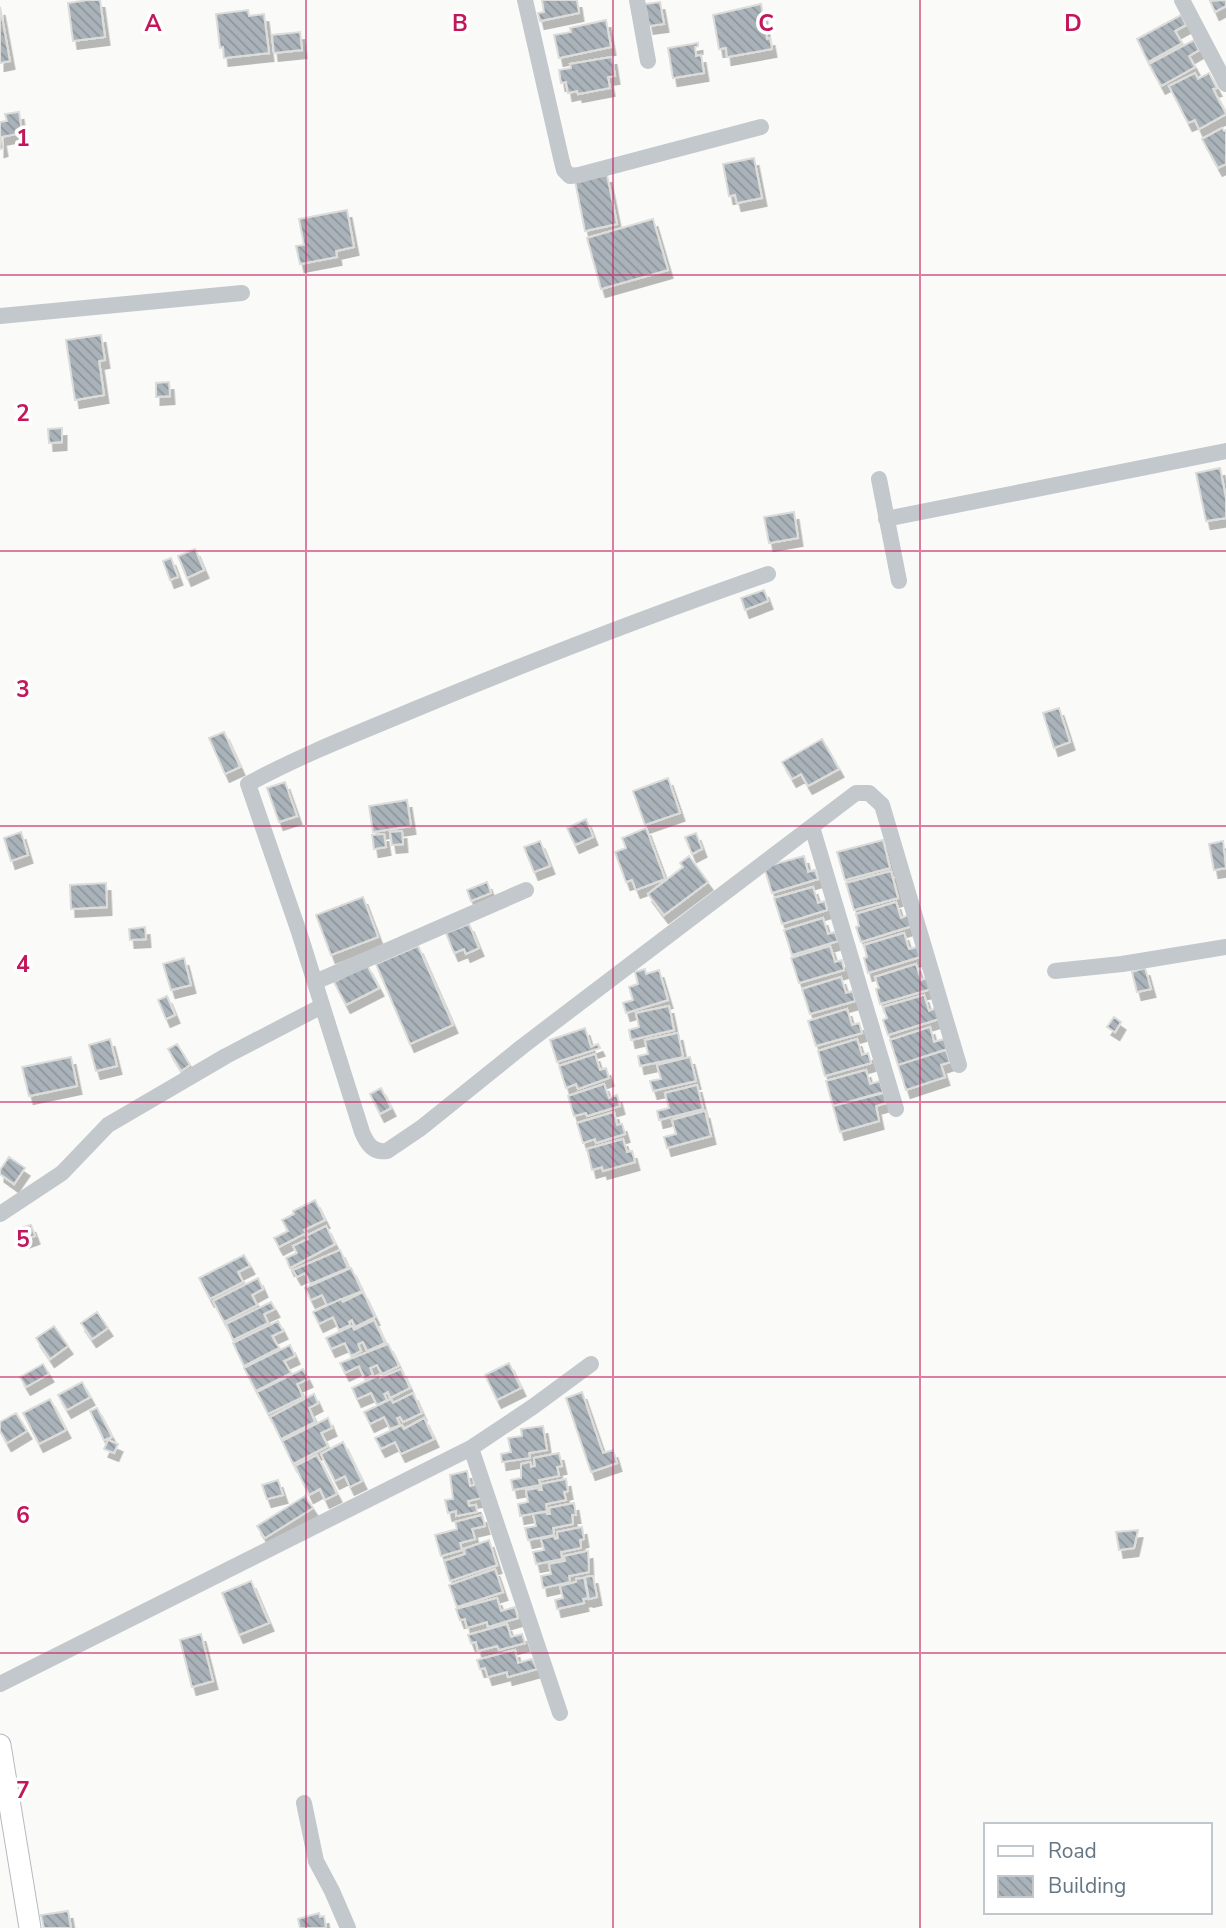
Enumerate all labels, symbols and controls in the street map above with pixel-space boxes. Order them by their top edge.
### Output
text: A [144,8,162,39]
text: B [452,8,468,39]
text: C [758,8,774,39]
text: D [1064,8,1082,39]
text: 1 [16,123,30,154]
text: 2 [16,398,30,429]
text: 3 [16,674,30,705]
text: 4 [16,949,30,980]
text: 5 [16,1224,30,1255]
text: 6 [16,1500,30,1531]
text: 7 [16,1775,30,1806]
legend [984,1823,1212,1914]
text: Road [1048,1837,1097,1865]
text: Building [1048,1872,1126,1900]

